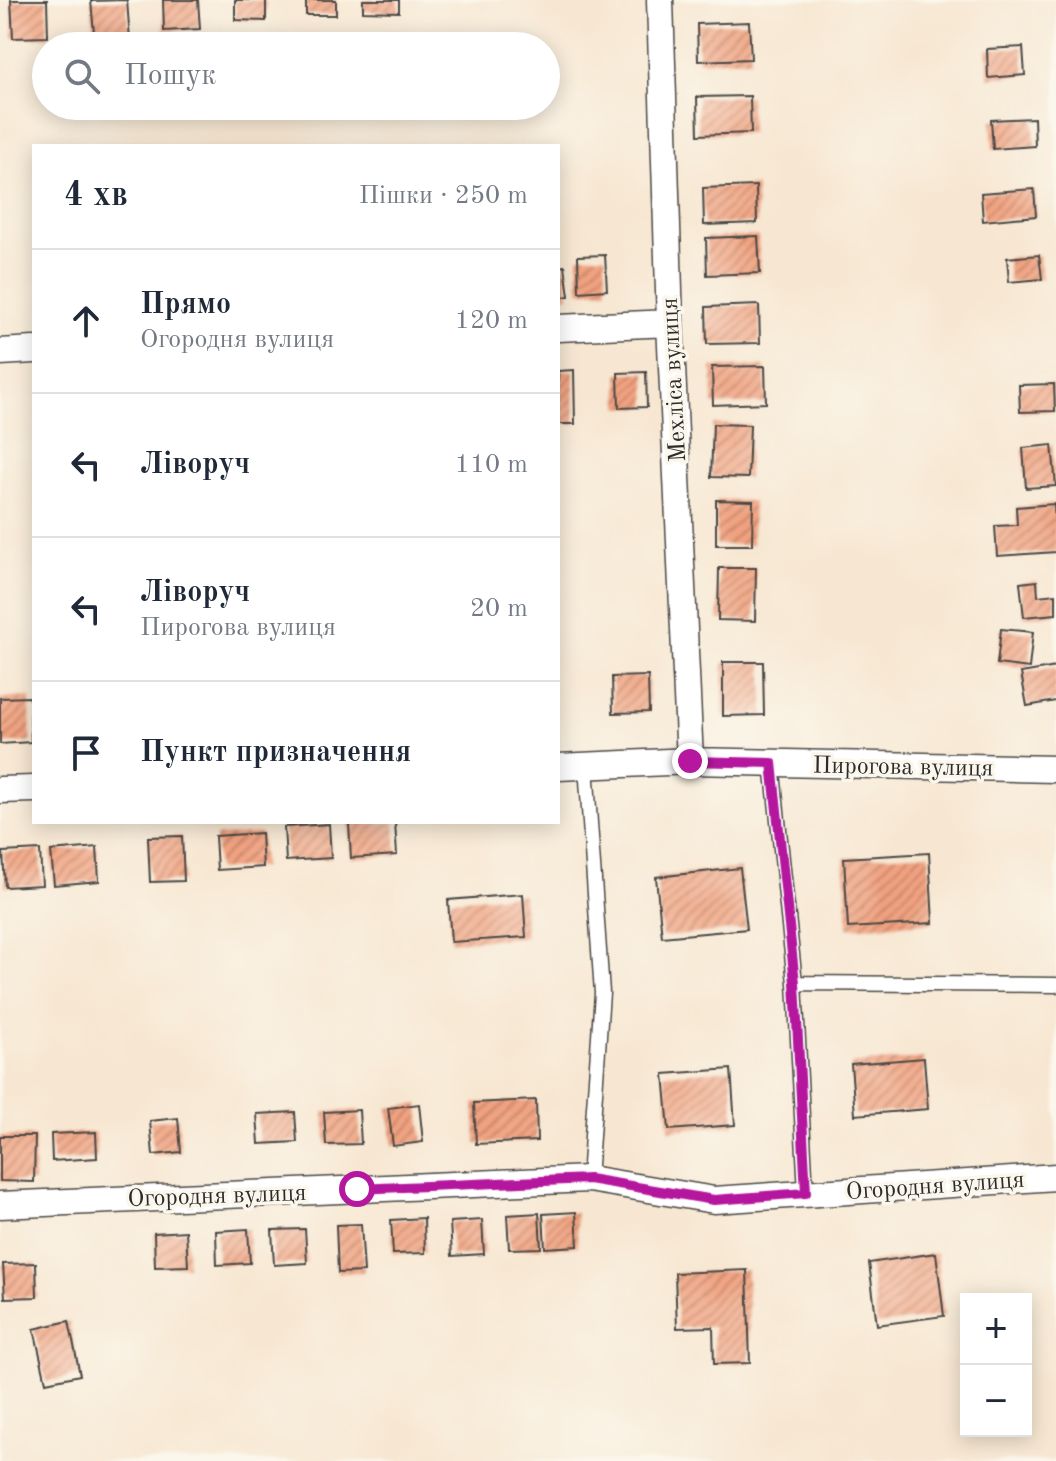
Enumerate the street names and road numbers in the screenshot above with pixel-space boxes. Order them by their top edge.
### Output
street label: Мехліса вулиця [659,297,691,463]
street label: Пирогова вулиця [812,754,994,782]
street label: Огородня вулиця [845,1169,1025,1205]
street label: Огородня вулиця [127,1182,307,1212]

